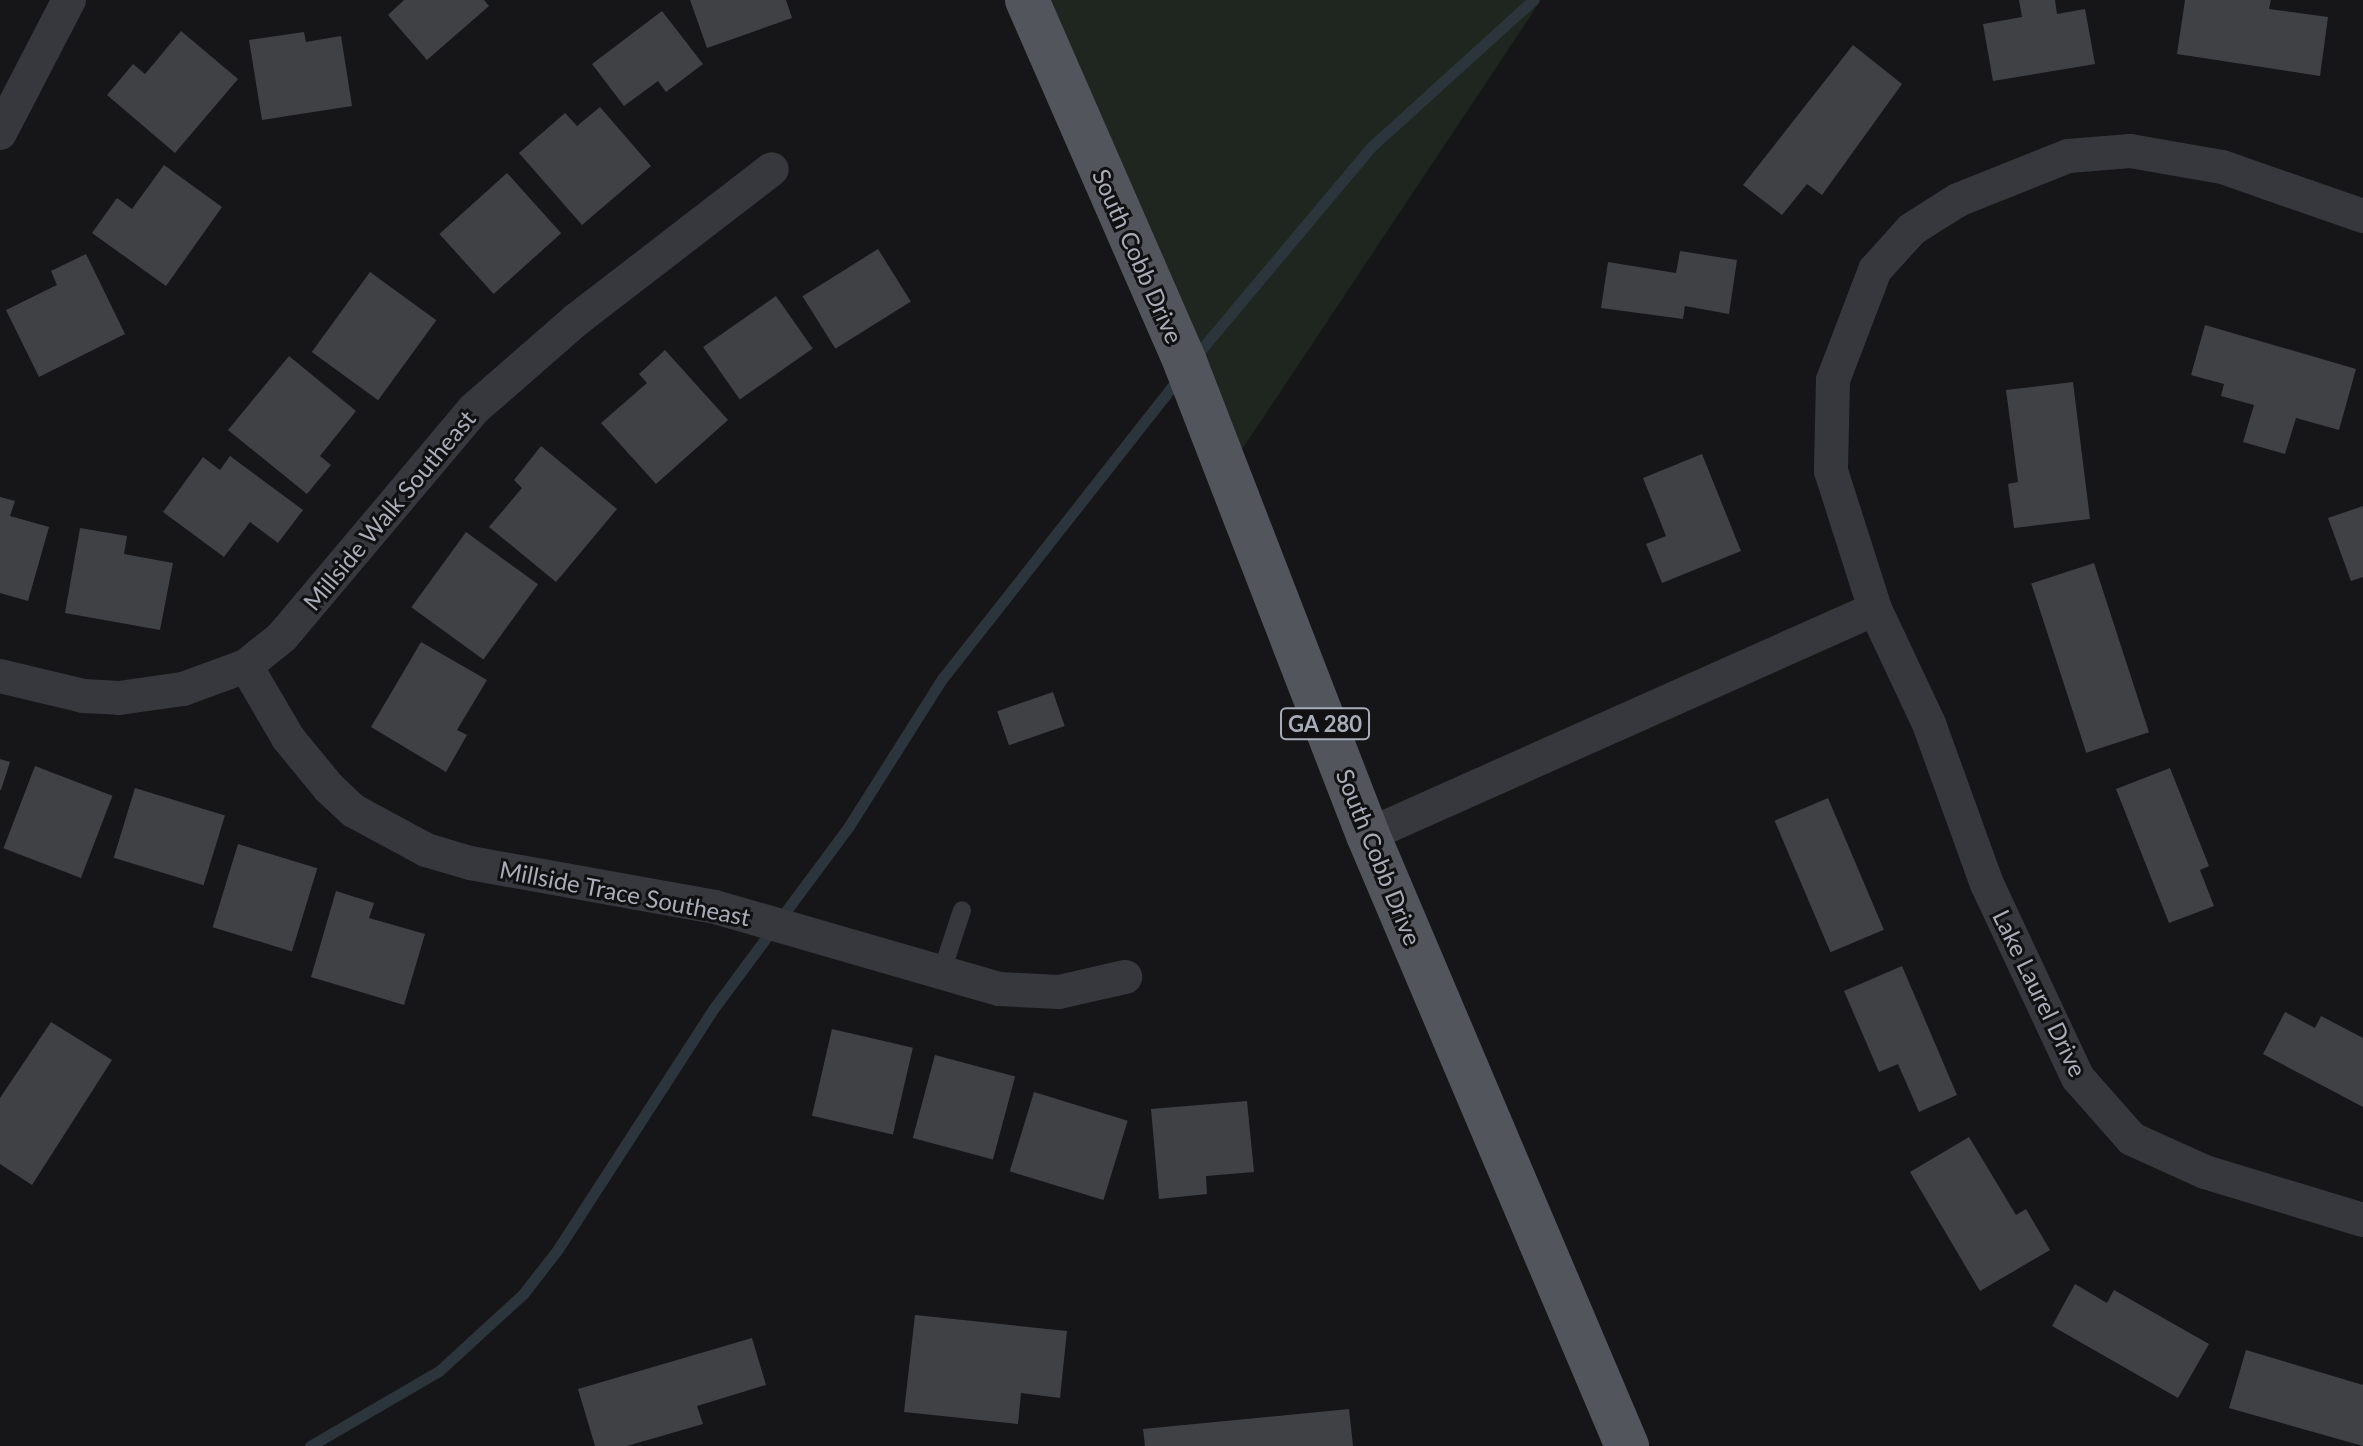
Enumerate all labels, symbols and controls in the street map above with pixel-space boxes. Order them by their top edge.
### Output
street label: South Cobb Drive [1087,164,1189,348]
street label: Millside Walk Southeast [297,404,481,616]
road number: GA 280 [1279,706,1371,742]
street label: South Cobb Drive [1330,765,1428,949]
street label: Millside Trace Southeast [497,855,753,931]
street label: Lake Laurel Drive [1987,905,2093,1081]

